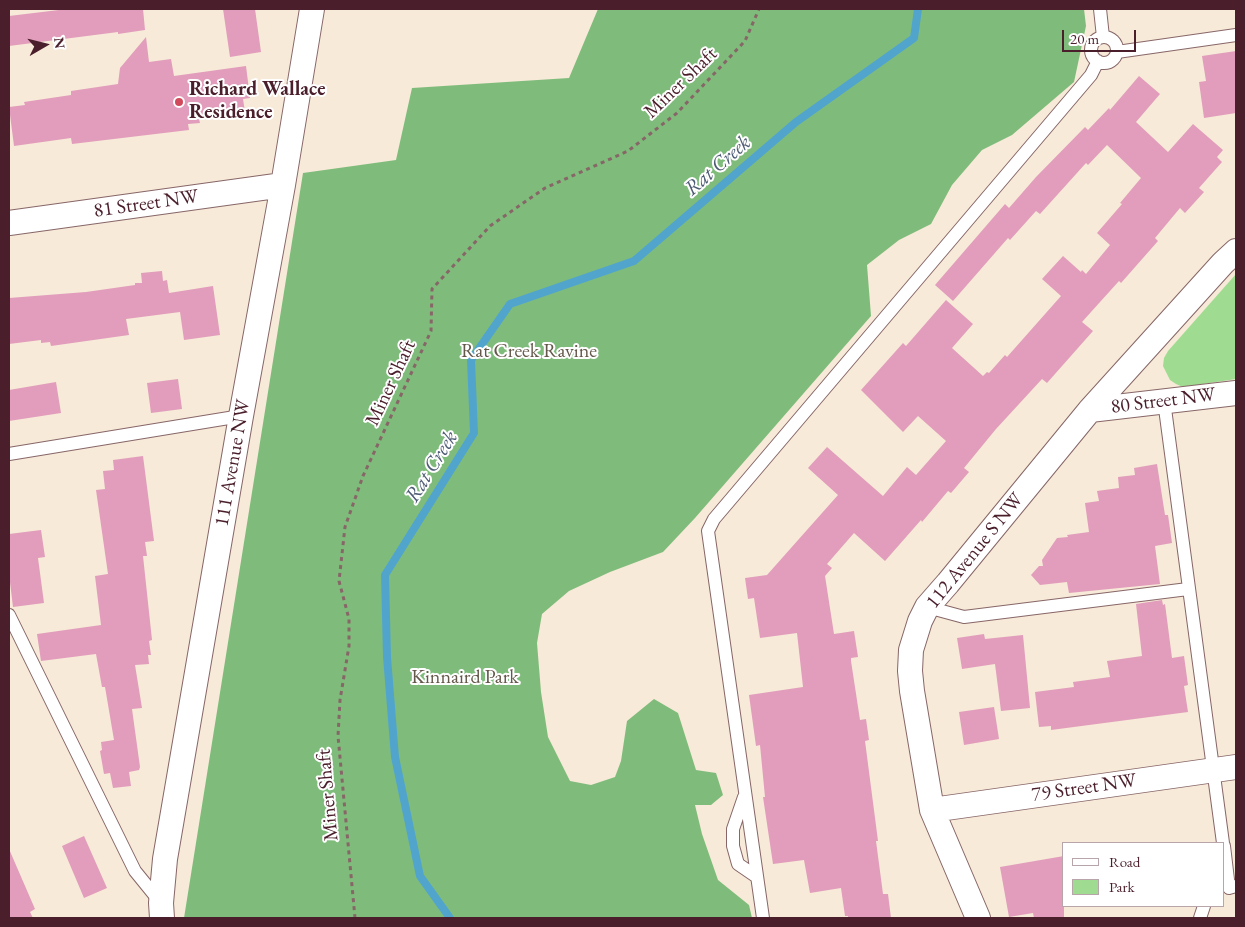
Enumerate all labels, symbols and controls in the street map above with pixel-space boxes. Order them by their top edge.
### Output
north arrow [20,20,70,70]
scale bar [1065,20,1139,52]
text: 20 m [1070,29,1099,48]
text: N [50,36,70,50]
street label: Miner Shaft [640,42,722,124]
place label: Richard Wallace Residence [189,78,326,125]
marker: Richard Wallace Residence [173,96,185,108]
water label: Rat Creek [680,130,756,202]
street label: 81 Street NW [92,185,200,223]
street label: Miner Shaft [361,336,421,430]
park label: Rat Creek Ravine [461,340,597,364]
street label: 80 Street NW [1109,383,1217,419]
street label: 111 Avenue NW [210,398,256,528]
water label: Rat Creek [400,427,464,507]
street label: 112 Avenue S NW [921,488,1029,614]
park label: Kinnaird Park [411,666,519,690]
street label: Miner Shaft [312,748,344,842]
street label: 79 Street NW [1030,769,1138,807]
legend [1062,842,1225,907]
text: Road [1109,852,1140,871]
text: Park [1109,877,1135,896]

